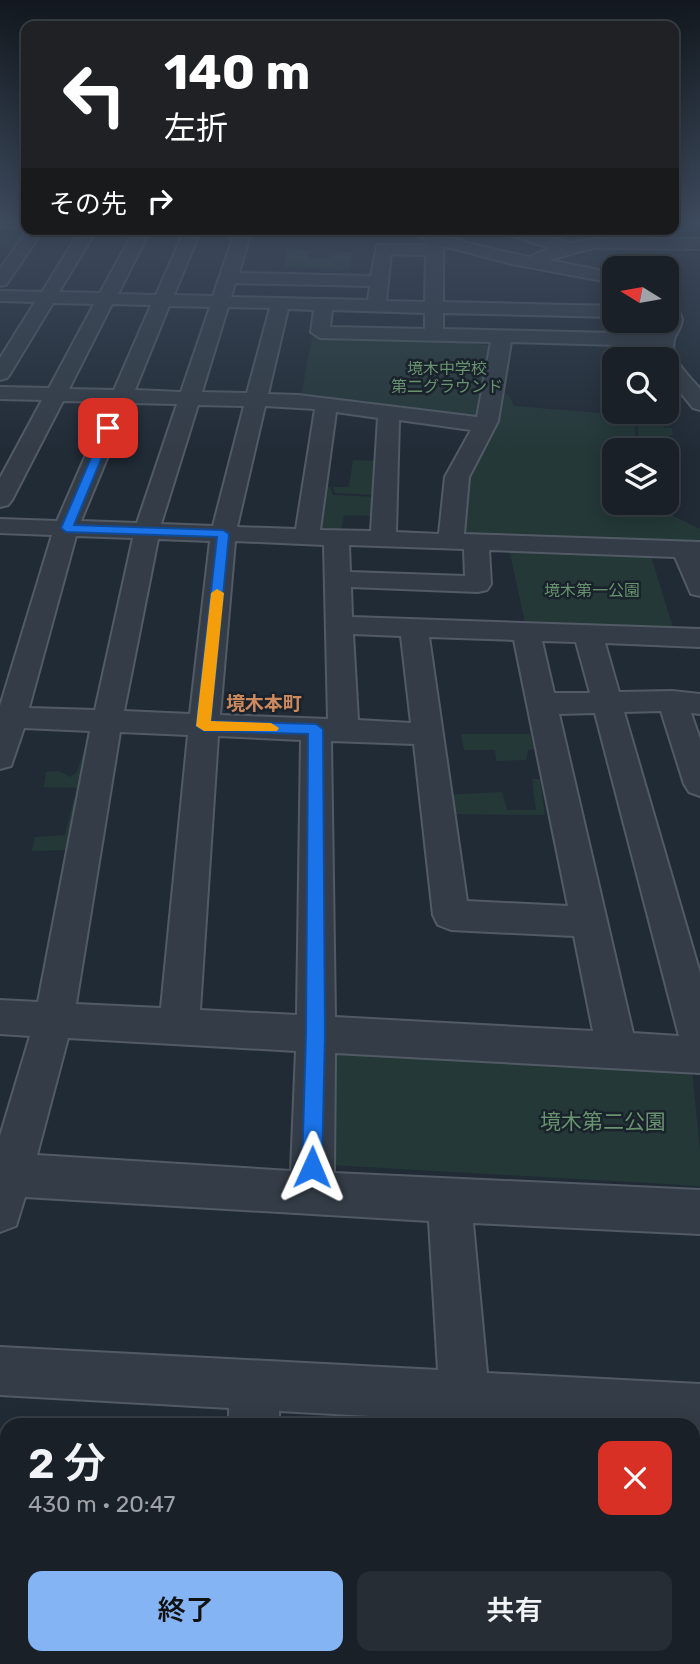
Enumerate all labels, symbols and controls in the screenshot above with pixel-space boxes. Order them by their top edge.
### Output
text: 140 m [164,43,310,101]
icon: left [49,49,140,140]
text: 左折 [164,109,228,147]
icon: right [141,182,179,220]
text: その先 [49,189,127,220]
north arrow [602,256,679,332]
map controls [602,256,679,515]
button: search [602,347,679,424]
park label: 境木中学校 第二グラウンド [391,359,503,396]
pin [78,398,138,458]
icon: arrive [89,409,127,447]
button: layers [602,438,679,515]
park label: 境木第一公園 [544,581,640,600]
district label: 境木本町 [226,692,302,715]
park label: 境木第二公園 [540,1109,666,1134]
position arrow [275,1130,349,1204]
text: 2 分 [28,1439,106,1489]
button: close [598,1441,672,1515]
text: 430 m · 20:47 [28,1490,175,1518]
button: 終了 [28,1571,343,1651]
button: 共有 [357,1571,672,1651]

